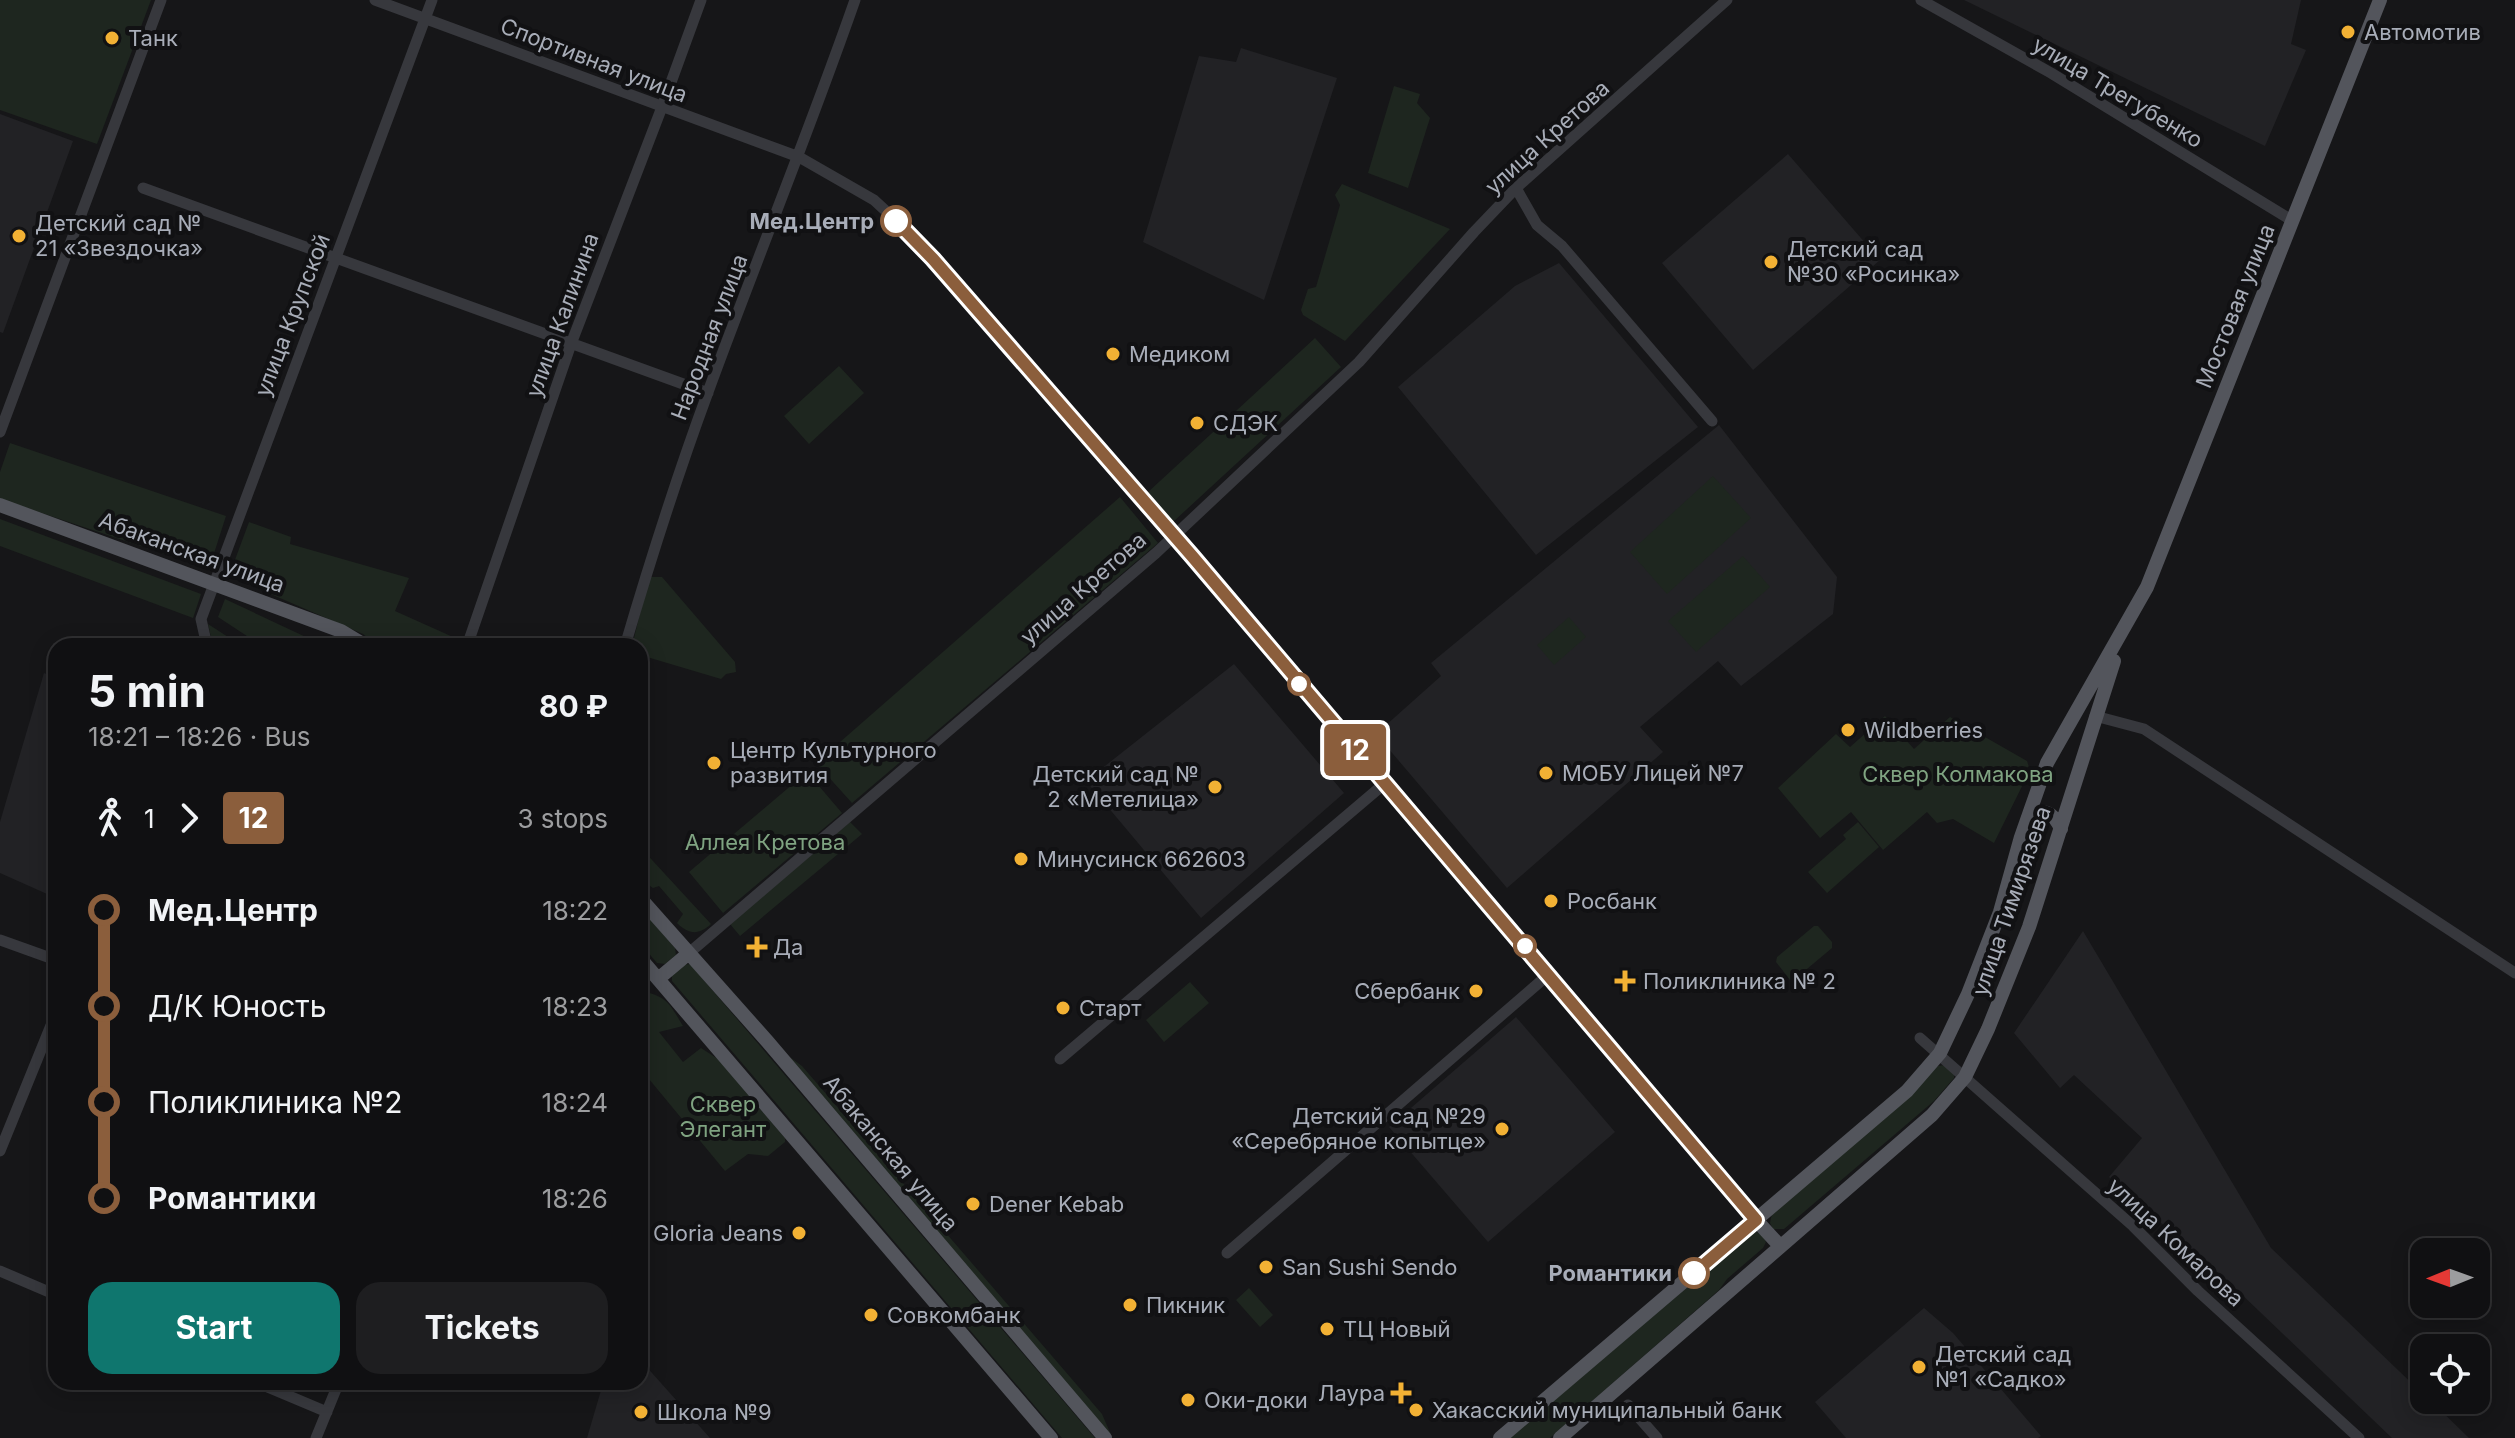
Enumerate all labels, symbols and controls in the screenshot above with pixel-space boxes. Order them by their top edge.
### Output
street label: Спортивная улица [497,12,691,108]
place label: Автомотив [2364,19,2481,45]
marker: Автомотив [2339,23,2357,41]
place label: Танк [128,25,178,51]
marker: Танк [103,29,121,47]
street label: улица Трегубенко [2028,31,2208,153]
street label: улица Кретова [1480,75,1614,199]
marker: Мед.Центр [881,206,911,236]
place label: Мед.Центр [749,208,874,234]
place label: Детский сад № 21 «Звездочка» [35,210,203,261]
street label: Мостовая улица [2190,220,2280,392]
marker: Детский сад № 21 «Звездочка» [10,227,28,245]
street label: улица Калинина [520,229,604,401]
street label: улица Крупской [249,230,335,400]
place label: Детский сад №30 «Росинка» [1787,236,1960,287]
street label: Народная улица [665,250,753,424]
marker: Детский сад №30 «Росинка» [1762,253,1780,271]
place label: Медиком [1129,341,1230,367]
marker: Медиком [1104,345,1122,363]
place label: СДЭК [1213,410,1278,436]
marker: СДЭК [1188,414,1206,432]
street label: Абаканская улица [96,506,288,598]
street label: улица Кретова [1015,526,1151,650]
text: 5 min [88,664,206,718]
unlabelled marker [1288,673,1310,695]
text: 80 ₽ [539,688,608,724]
place label: Wildberries [1864,717,1983,743]
text: 18:21 – 18:26 · Bus [88,721,311,752]
marker: Wildberries [1839,721,1857,739]
line badge: 12 [1319,724,1391,776]
text: 12 [1340,733,1370,767]
place label: Центр Культурного развития [730,737,937,788]
marker: Центр Культурного развития [705,754,723,772]
place label: МОБУ Лицей №7 [1562,760,1744,786]
place label: Детский сад № 2 «Метелица» [1032,761,1199,812]
park label: Сквер Колмакова [1862,761,2054,787]
marker: МОБУ Лицей №7 [1537,764,1555,782]
marker: Детский сад № 2 «Метелица» [1206,778,1224,796]
icon: walk [88,796,132,840]
icon: forward [167,796,211,840]
text: 12 [239,801,268,835]
text: 1 [144,803,155,834]
text: 3 stops [517,803,608,834]
street label: улица Тимирязева [1966,803,2056,999]
park label: Аллея Кретова [685,829,845,855]
place label: Минусинск 662603 [1037,846,1246,872]
marker: Минусинск 662603 [1012,850,1030,868]
place label: Росбанк [1567,888,1657,914]
text: Мед.Центр [148,892,318,928]
marker: Росбанк [1542,892,1560,910]
text: 18:22 [542,895,608,926]
place label: Да [773,934,803,960]
unlabelled marker [1514,935,1536,957]
marker: Да [748,938,766,956]
place label: Поликлиника № 2 [1643,968,1836,994]
marker: Поликлиника № 2 [1614,970,1636,992]
place label: Сбербанк [1354,978,1460,1004]
marker: Сбербанк [1467,982,1485,1000]
text: Д/К Юность [148,988,327,1024]
text: 18:23 [542,991,608,1022]
place label: Старт [1079,995,1142,1021]
marker: Старт [1054,999,1072,1017]
street label: Абаканская улица [818,1070,964,1236]
text: Поликлиника №2 [148,1084,403,1120]
text: 18:24 [542,1087,608,1118]
park label: Сквер Элегант [680,1091,767,1142]
place label: Детский сад №29 «Серебряное копытце» [1231,1103,1486,1154]
marker: Детский сад №29 «Серебряное копытце» [1493,1120,1511,1138]
street label: улица Комарова [2103,1172,2249,1312]
text: Романтики [148,1180,316,1216]
text: 18:26 [542,1183,608,1214]
place label: Dener Kebab [989,1191,1124,1217]
marker: Dener Kebab [964,1195,982,1213]
place label: Gloria Jeans [653,1220,783,1246]
marker: Gloria Jeans [790,1224,808,1242]
north arrow [2410,1238,2490,1318]
map controls [2410,1238,2490,1414]
place label: San Sushi Sendo [1282,1254,1458,1280]
marker: San Sushi Sendo [1257,1258,1275,1276]
marker: Романтики [1679,1258,1709,1288]
place label: Романтики [1548,1260,1672,1286]
button: Start [88,1282,340,1374]
button: Tickets [356,1282,608,1374]
place label: Пикник [1146,1292,1225,1318]
marker: Пикник [1121,1296,1139,1314]
place label: Совкомбанк [887,1302,1021,1328]
marker: Совкомбанк [862,1306,880,1324]
place label: ТЦ Новый [1343,1316,1450,1342]
marker: ТЦ Новый [1318,1320,1336,1338]
button: locate [2410,1334,2490,1414]
place label: Детский сад №1 «Cадко» [1935,1341,2072,1392]
marker: Детский сад №1 «Cадко» [1910,1358,1928,1376]
place label: Лаура [1318,1380,1385,1406]
marker: Лаура [1392,1384,1410,1402]
place label: Оки-доки [1204,1387,1308,1413]
marker: Оки-доки [1179,1391,1197,1409]
place label: Хакасский муниципальный банк [1432,1397,1782,1423]
place label: Школа №9 [657,1399,772,1425]
marker: Хакасский муниципальный банк [1407,1401,1425,1419]
marker: Школа №9 [632,1403,650,1421]

